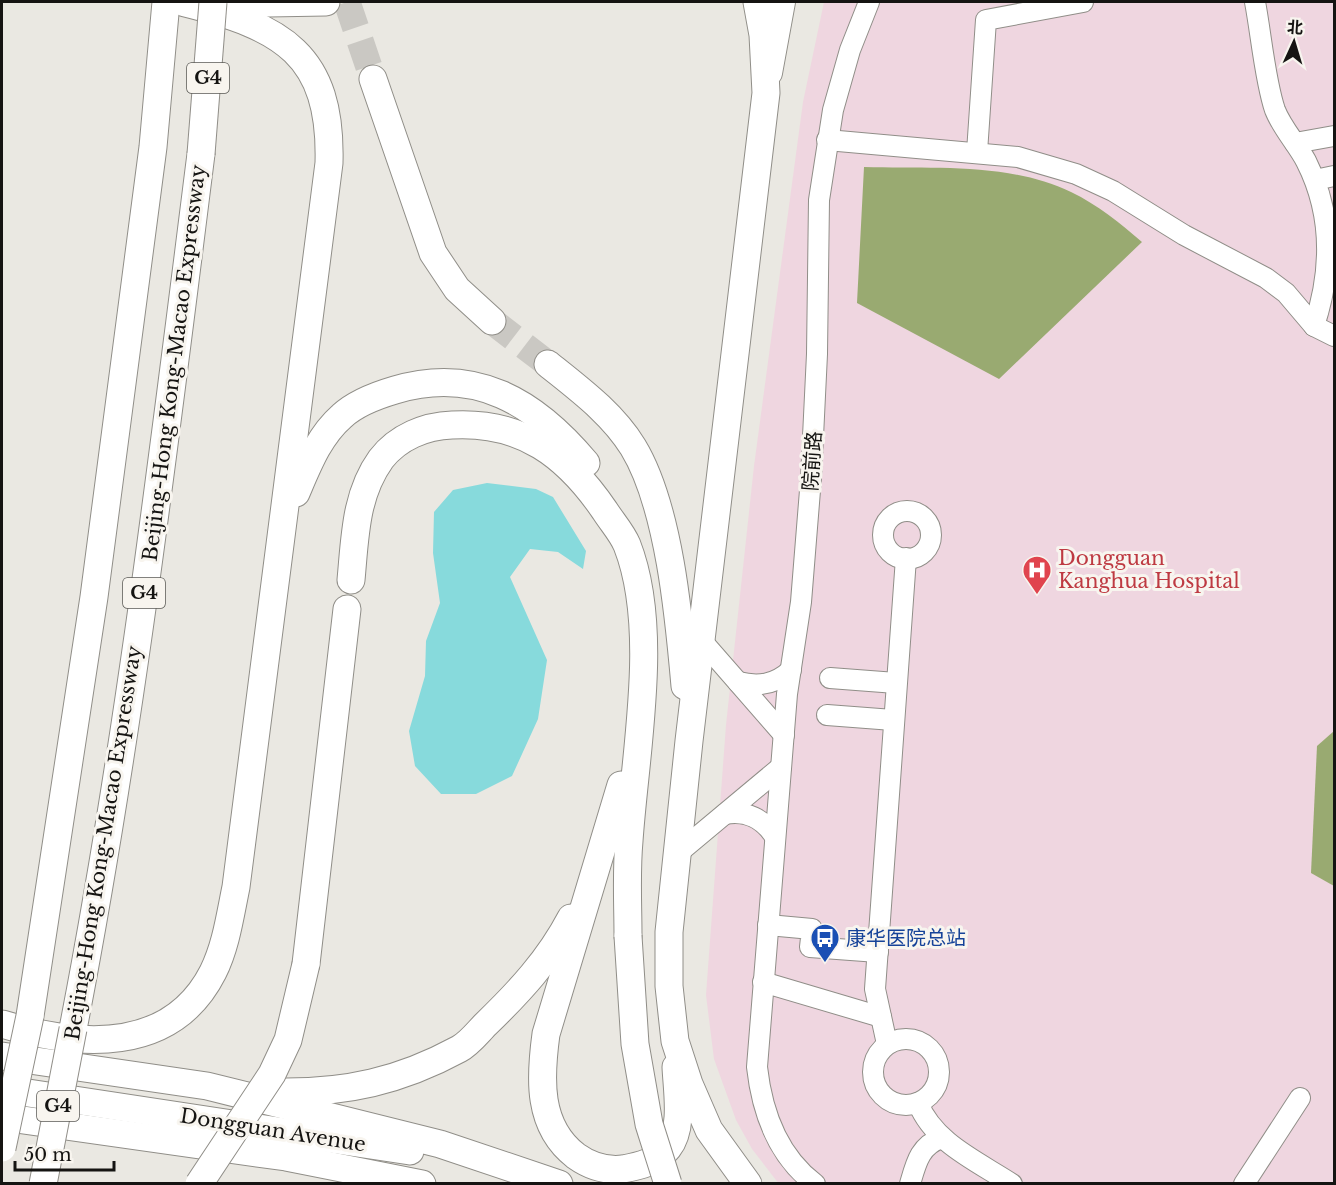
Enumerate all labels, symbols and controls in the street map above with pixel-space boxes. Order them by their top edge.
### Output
north arrow [1264,12,1324,72]
text: 北 [1286,17,1304,38]
road number: G4 [187,63,229,93]
street label: Beijing-Hong Kong-Macao Expressway [138,163,210,563]
street label: 院前路 [798,430,826,492]
place label: Dongguan Kanghua Hospital [1058,546,1240,593]
hospital icon: Dongguan Kanghua Hospital [1021,554,1053,596]
road number: G4 [123,578,165,608]
street label: Beijing-Hong Kong-Macao Expressway [60,644,146,1042]
bus stop icon: 康华医院总站 [809,922,841,964]
place label: 康华医院总站 [846,926,966,950]
road number: G4 [37,1091,79,1121]
street label: Dongguan Avenue [178,1103,368,1157]
scale bar [15,1134,114,1172]
text: 50 m [24,1144,72,1166]

